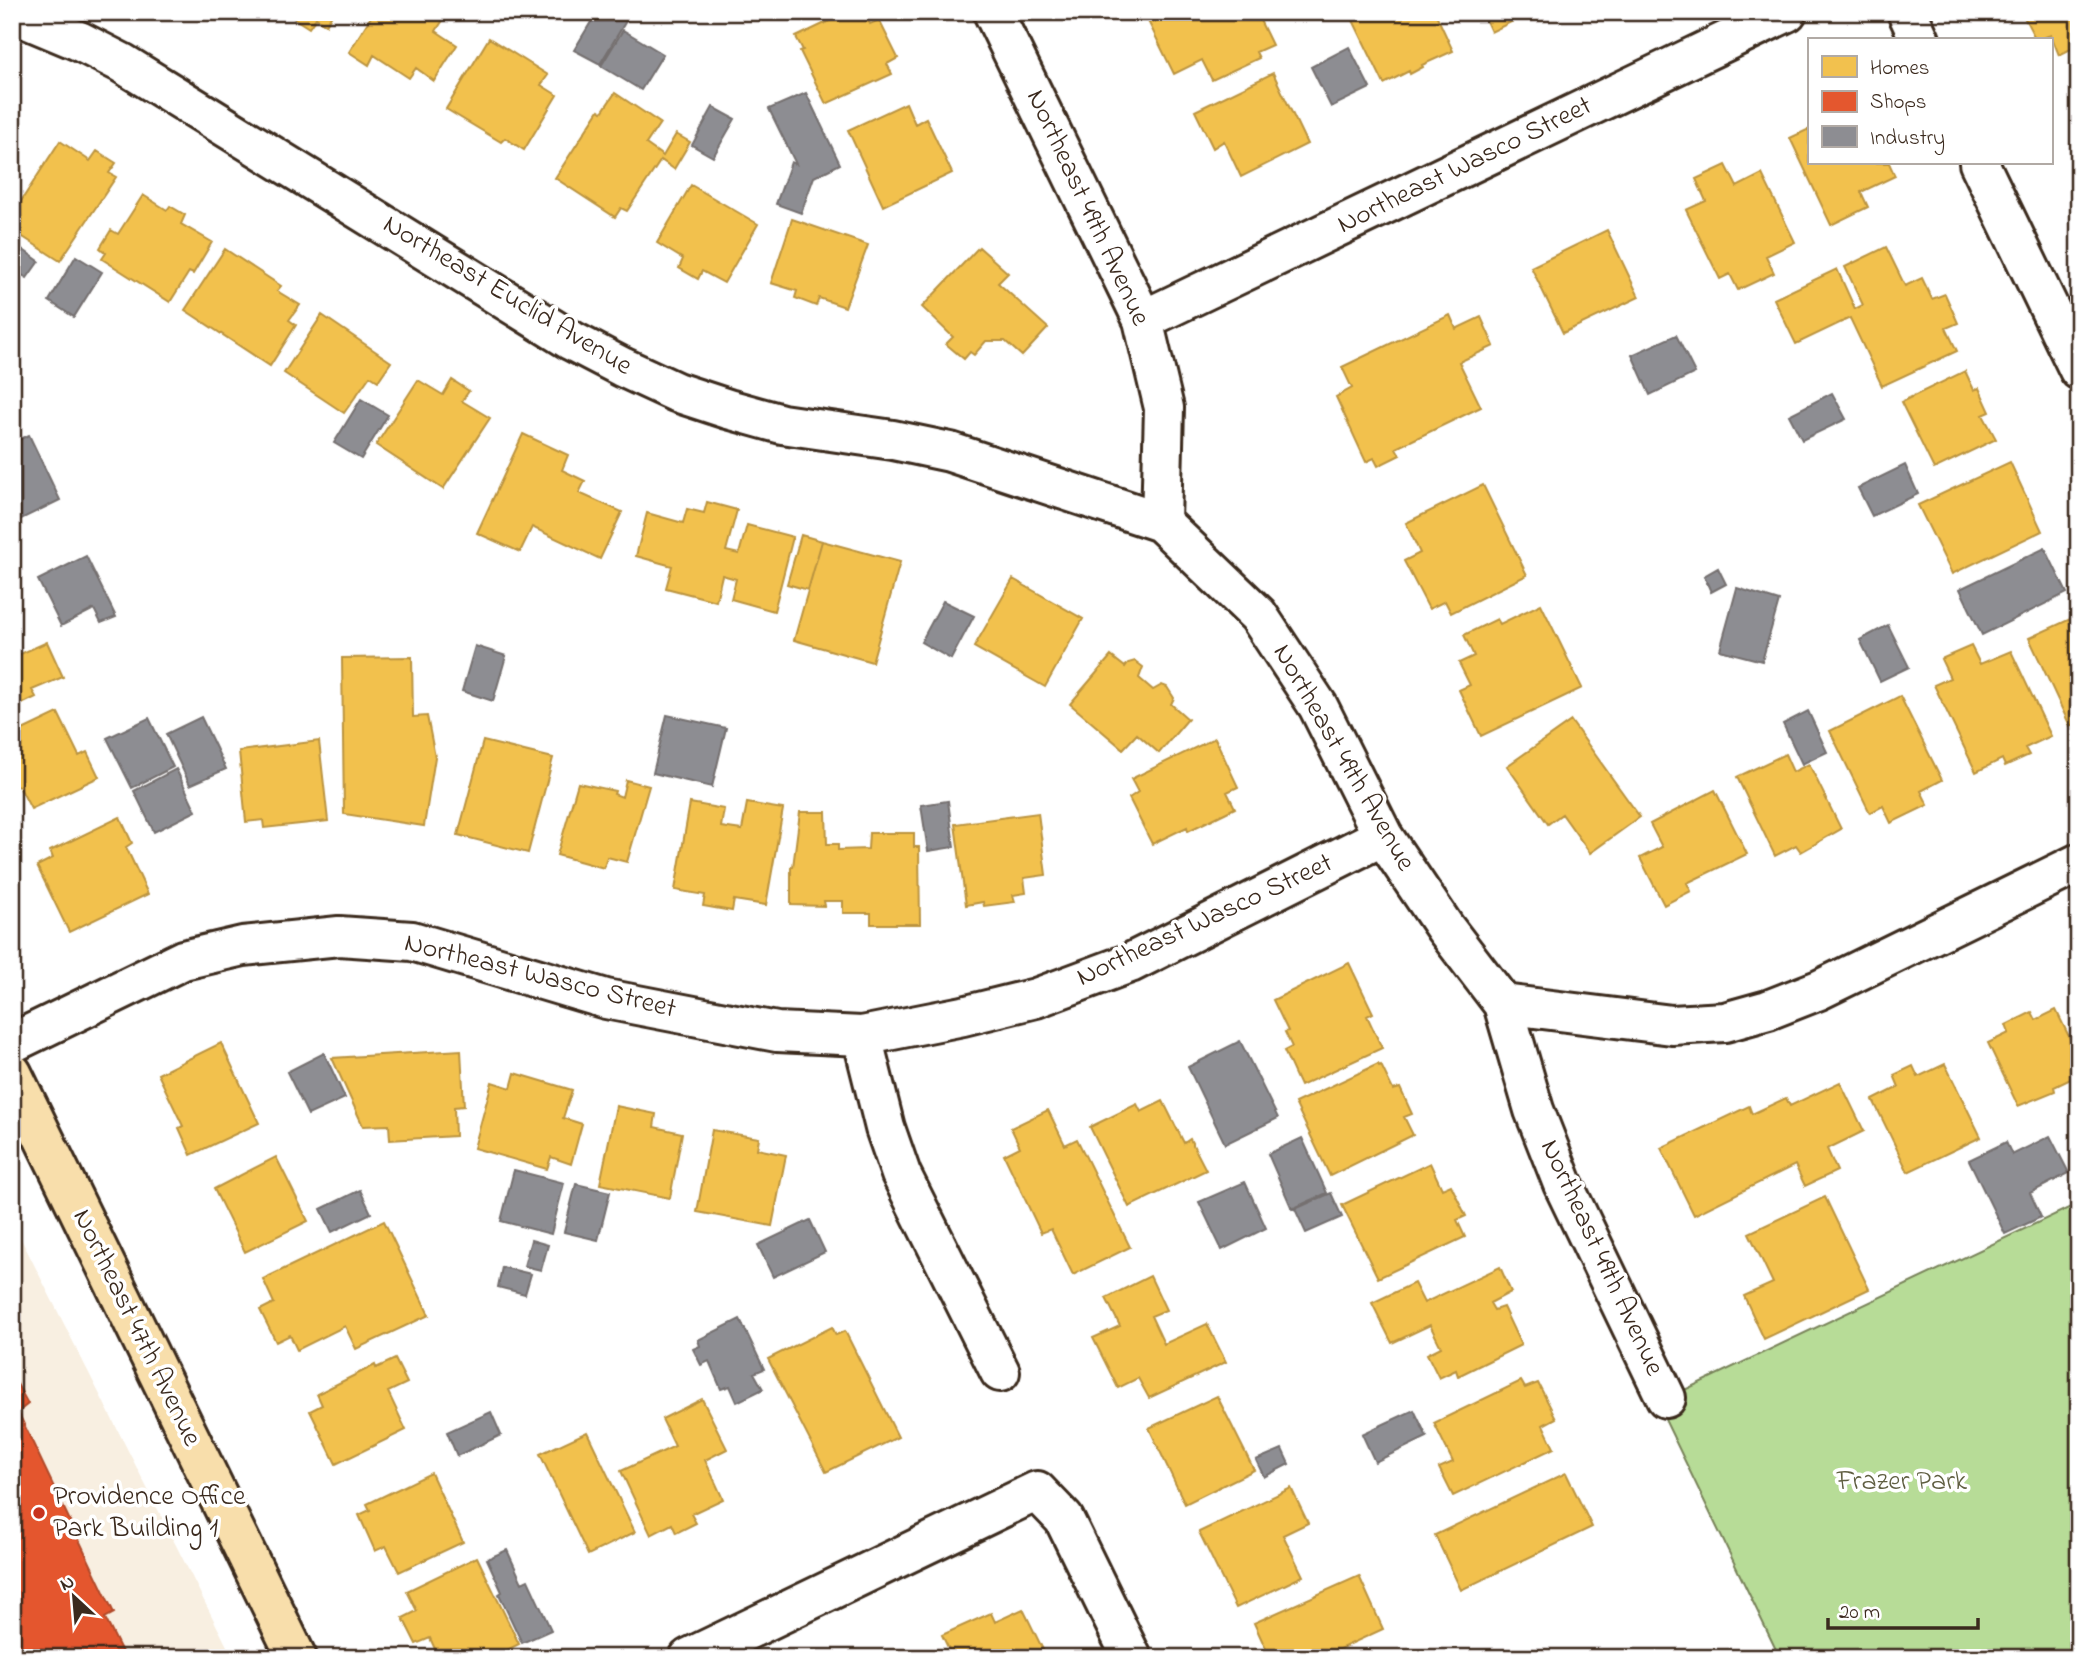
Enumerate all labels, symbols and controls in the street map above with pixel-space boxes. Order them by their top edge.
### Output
legend [1808,38,2052,164]
text: Homes [1870,54,1930,84]
street label: Northeast 49th Avenue [1014,83,1160,333]
street label: Northeast Wasco Street [1331,86,1599,246]
text: Shops [1870,88,1927,118]
text: Industry [1870,124,1945,156]
street label: Northeast Euclid Avenue [374,205,640,387]
street label: Northeast 49th Avenue [1261,637,1425,880]
street label: Northeast Wasco Street [1070,844,1340,998]
street label: Northeast Wasco Street [400,923,680,1031]
street label: Northeast 49th Avenue [1528,1133,1674,1383]
street label: Northeast 47th Avenue [61,1202,212,1454]
park label: Frazer Park [1836,1462,1968,1503]
place label: Providence Office Park Building 1 [53,1477,246,1550]
marker: Providence Office Park Building 1 [31,1505,47,1521]
north arrow [38,1562,108,1632]
text: N [56,1569,79,1599]
scale bar [1828,1586,1979,1630]
text: 20 m [1839,1598,1880,1628]

